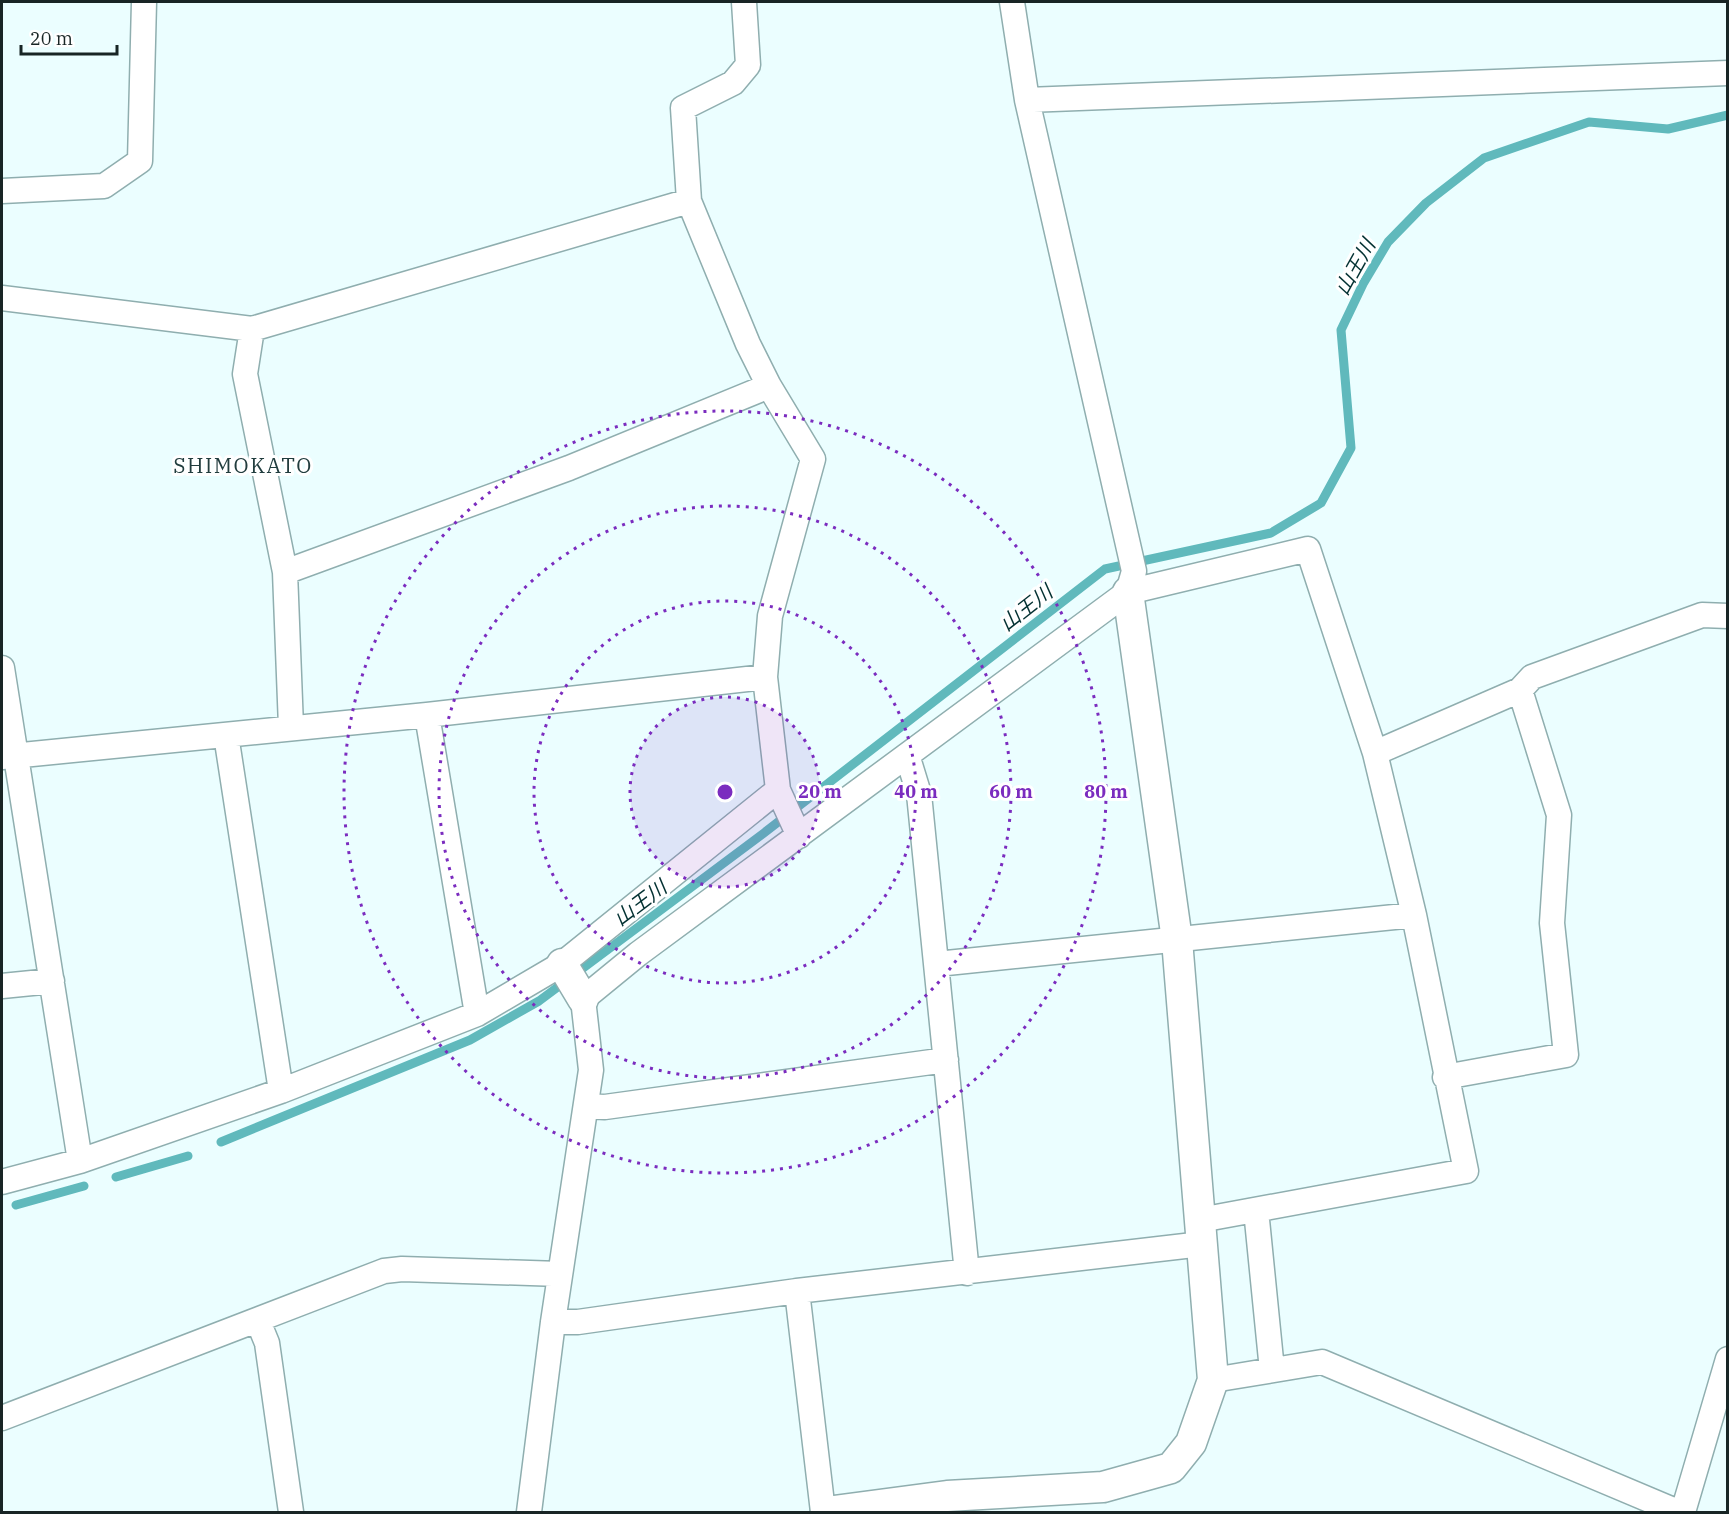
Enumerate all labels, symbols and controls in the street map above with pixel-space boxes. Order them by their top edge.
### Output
scale bar [21,18,117,56]
text: 20 m [30,27,73,50]
water label: 山王川 [1328,232,1382,300]
district label: SHIMOKATO [173,451,313,479]
water label: 山王川 [994,577,1059,637]
text: 20 m [798,780,842,803]
text: 40 m [894,780,938,803]
text: 60 m [989,780,1033,803]
text: 80 m [1084,780,1128,803]
centre of rings [715,782,735,802]
water label: 山王川 [608,873,673,931]

